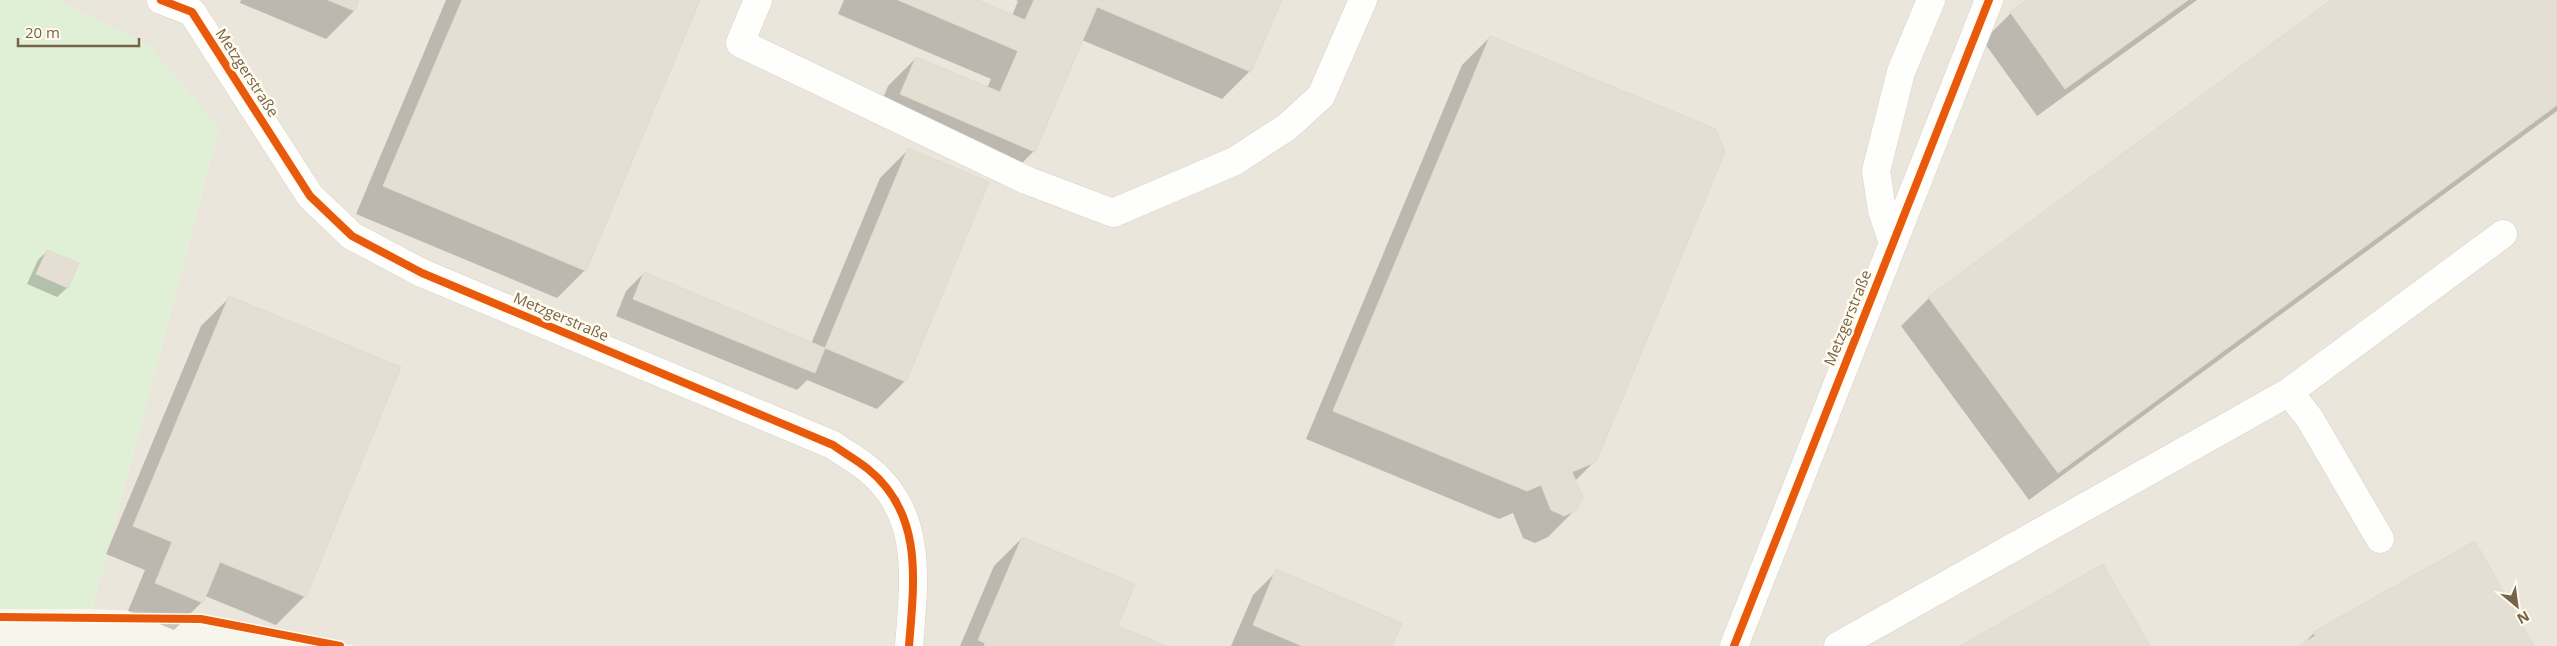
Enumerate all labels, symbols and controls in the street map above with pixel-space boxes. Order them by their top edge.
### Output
scale bar [18,15,139,47]
text: 20 m [25,22,60,42]
street label: Metzgerstraße [212,24,284,121]
street label: Metzgerstraße [1819,267,1875,369]
street label: Metzgerstraße [511,287,612,345]
north arrow [2492,581,2542,631]
text: N [2514,607,2533,629]

